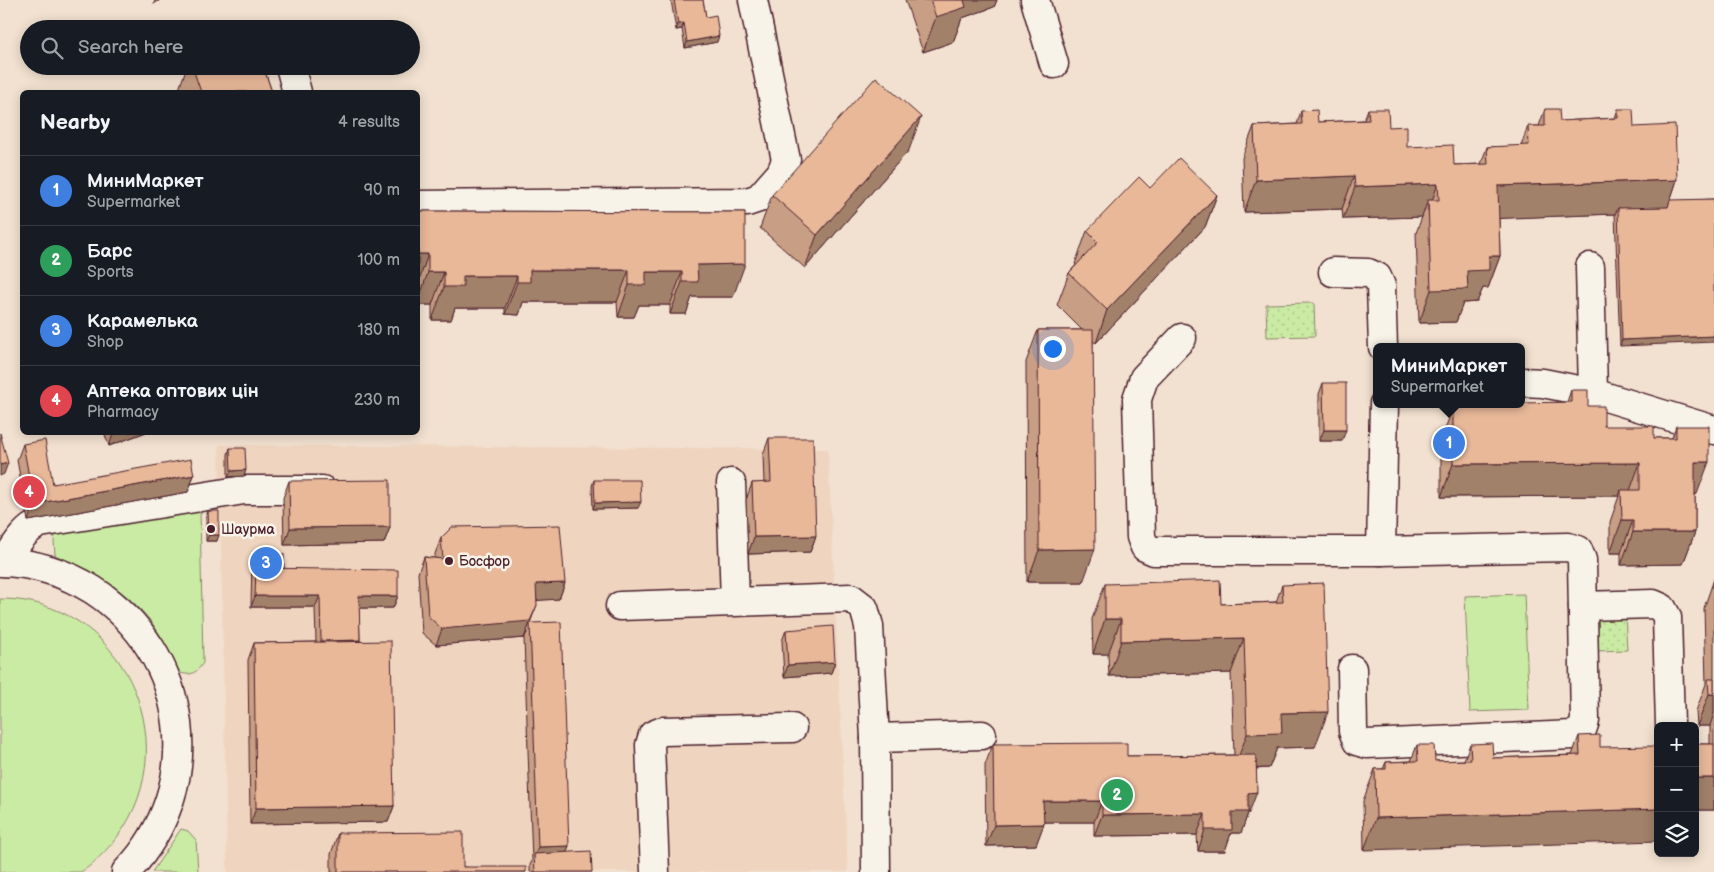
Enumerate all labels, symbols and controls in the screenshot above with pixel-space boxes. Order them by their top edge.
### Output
search box [20,20,420,75]
icon: search [38,34,66,62]
text: Search here [78,36,183,59]
text: Nearby [40,110,110,135]
text: 4 results [338,113,400,132]
text: МиниМаркет [87,170,204,193]
text: 1 [53,181,59,200]
text: 90 m [364,181,400,200]
text: Supermarket [87,193,180,212]
text: Барс [87,240,132,263]
text: 2 [51,251,61,270]
text: 100 m [357,251,400,270]
text: Sports [87,263,134,282]
text: Карамелька [87,310,198,333]
text: 3 [51,321,61,340]
text: 180 m [358,321,400,340]
text: Shop [87,333,124,352]
your location [1040,336,1066,362]
popup [1373,343,1525,408]
text: МиниМаркет [1391,355,1507,378]
text: Supermarket [1391,378,1484,397]
text: Аптека оптових цін [87,380,259,403]
text: 4 [51,391,61,410]
text: 230 m [354,391,400,410]
text: Pharmacy [87,403,159,422]
pin: 1 [1433,424,1465,462]
pin: 4 [13,473,45,511]
place label: Шаурма [221,521,275,538]
marker: Шаурма [205,523,217,535]
pin: 3 [250,544,282,582]
place label: Босфор [459,553,510,570]
marker: Босфор [443,555,455,567]
map controls [1654,722,1699,857]
button: + [1654,722,1699,767]
button: − [1654,767,1699,812]
pin: 2 [1101,776,1133,814]
button: layers [1654,812,1699,857]

